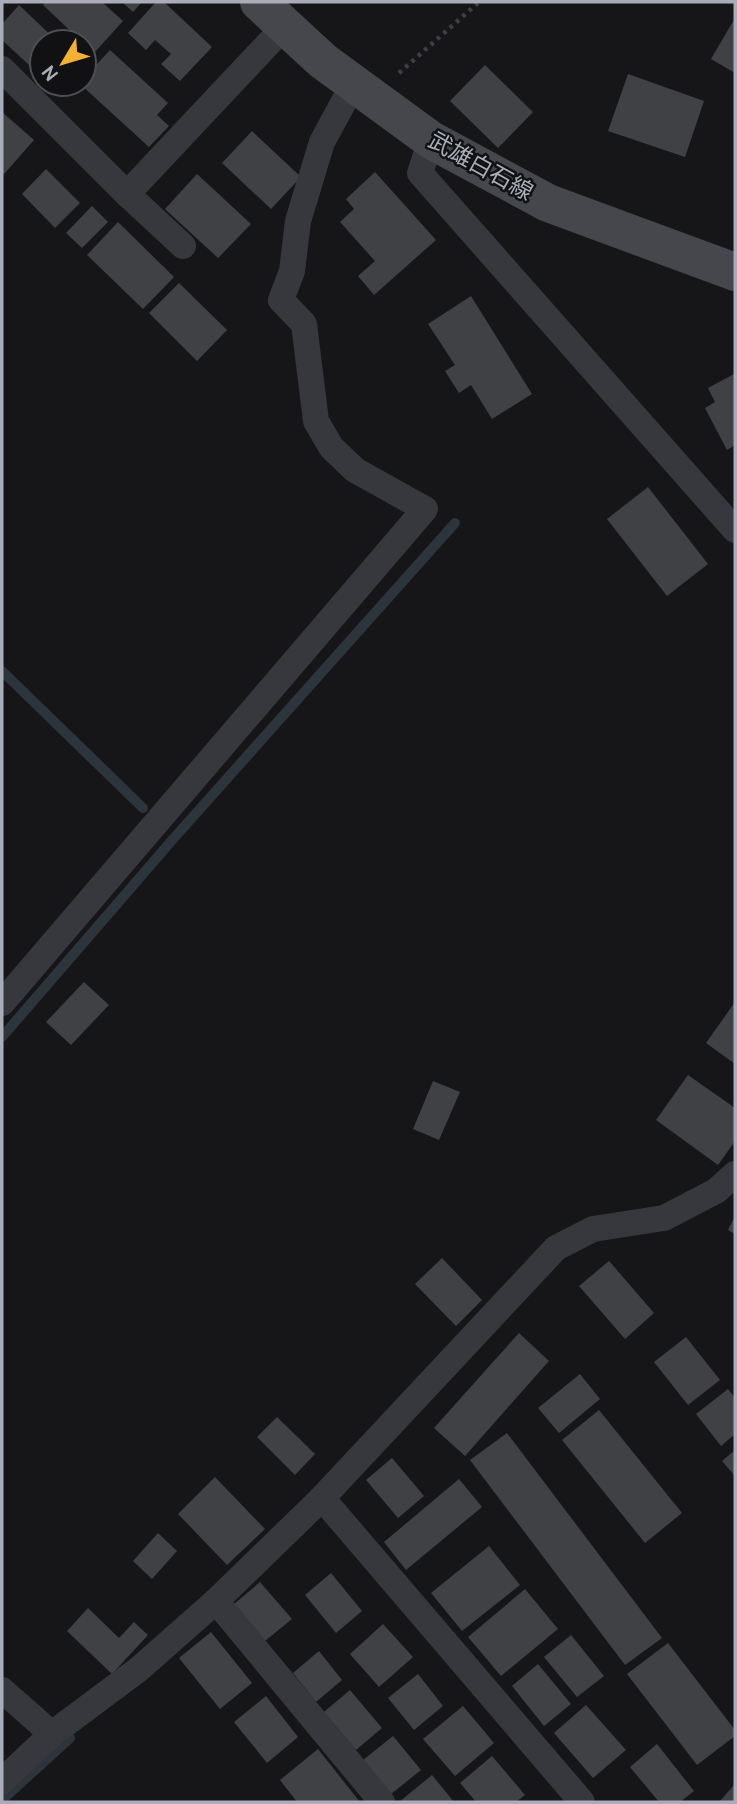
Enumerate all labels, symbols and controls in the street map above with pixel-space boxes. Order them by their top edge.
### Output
north arrow [28,28,98,98]
text: N [37,61,63,86]
street label: 武雄白石線 [424,126,538,206]

